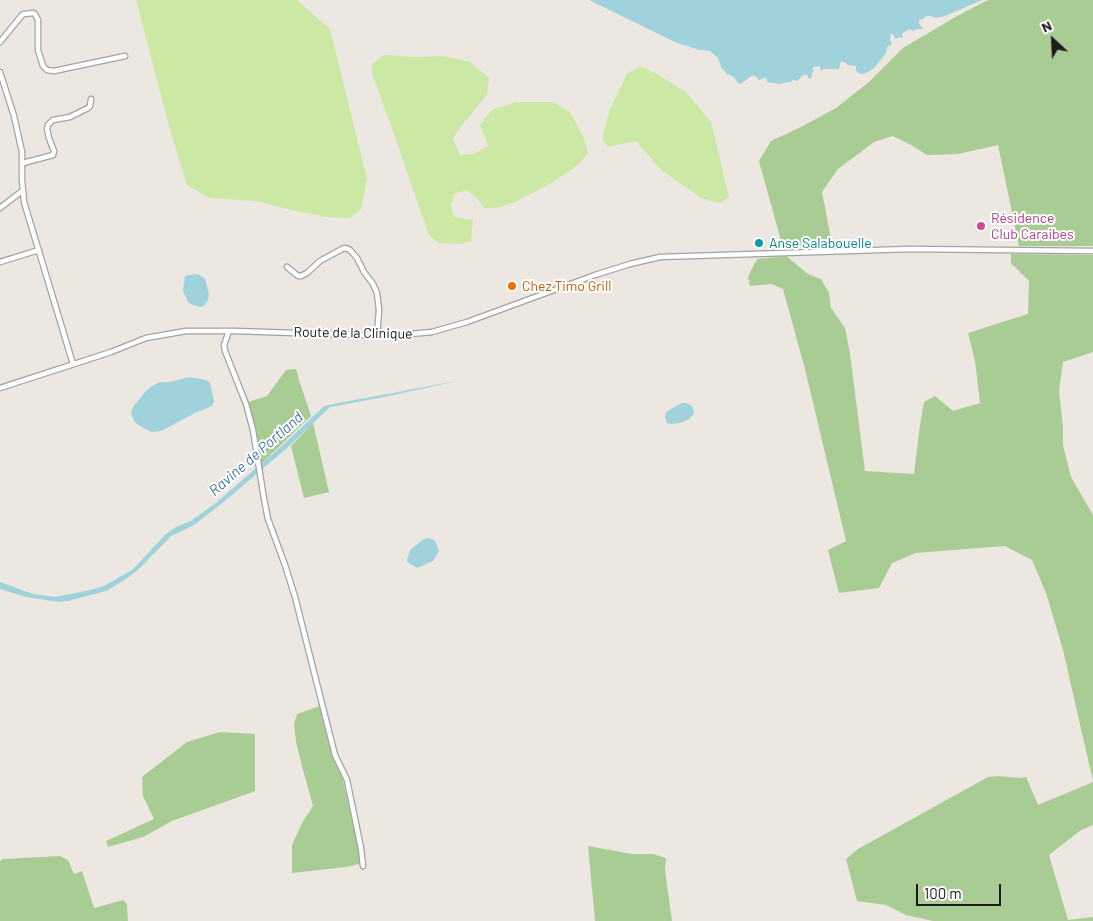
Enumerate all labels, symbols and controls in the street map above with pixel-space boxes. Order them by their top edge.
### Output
north arrow [1028,15,1078,65]
text: N [1039,16,1054,36]
place label: Résidence Club Caraibes [991,210,1074,242]
marker: Résidence Club Caraibes [975,220,987,232]
place label: Anse Salabouelle [769,235,872,251]
marker: Anse Salabouelle [753,237,765,249]
place label: Chez Timo Grill [522,278,611,294]
marker: Chez Timo Grill [506,280,518,292]
street label: Route de la Clinique [293,324,413,342]
water label: Ravine de Portland [205,408,307,500]
scale bar [918,874,1003,906]
text: 100 m [924,884,962,902]

